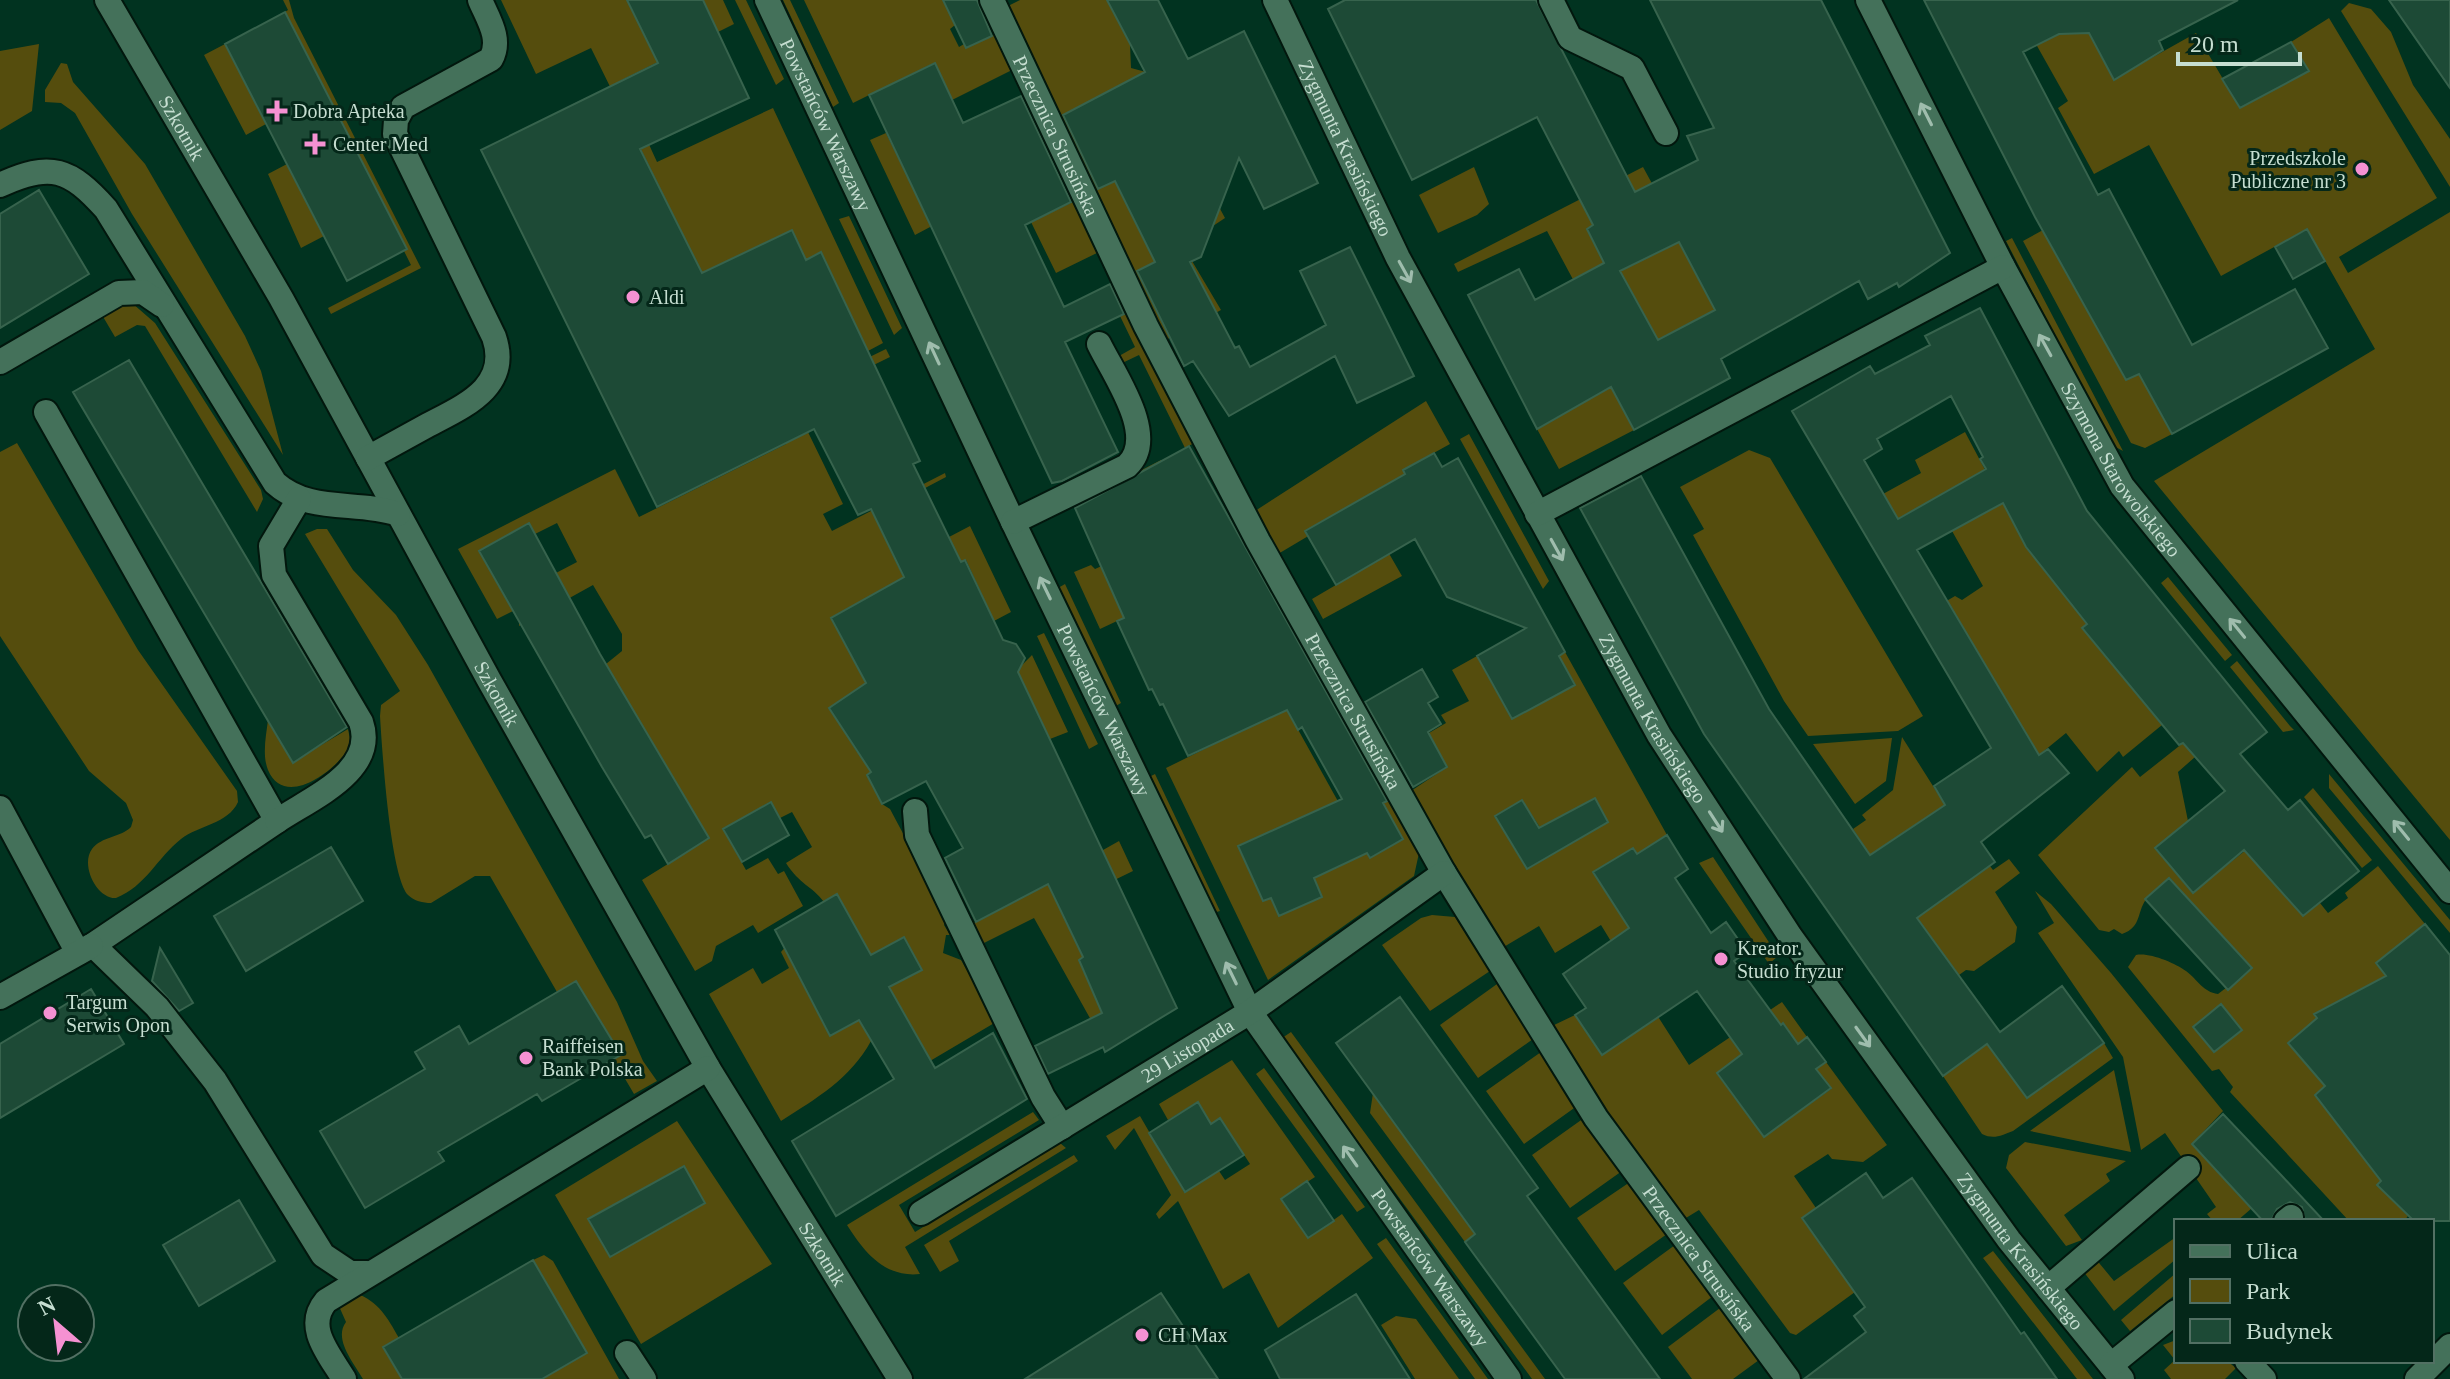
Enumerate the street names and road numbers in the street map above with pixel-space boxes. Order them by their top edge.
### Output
street label: Powstańców Warszawy [776,35,876,215]
street label: Przecznica Strusińska [1009,52,1103,220]
street label: Zygmunta Krasińskiego [1294,56,1397,240]
street label: Szkotnik [154,92,209,164]
street label: Szymona Starowolskiego [2057,378,2186,561]
street label: Powstańców Warszawy [1053,620,1155,800]
street label: Przecznica Strusińska [1301,629,1406,793]
street label: Zygmunta Krasińskiego [1595,630,1711,807]
street label: Szkotnik [470,658,524,730]
street label: 29 Listopada [1137,1014,1237,1087]
street label: Zygmunta Krasińskiego [1953,1168,2088,1334]
street label: Przecznica Strusińska [1638,1181,1760,1335]
street label: Powstańców Warszawy [1367,1184,1494,1351]
street label: Szkotnik [795,1218,851,1290]

